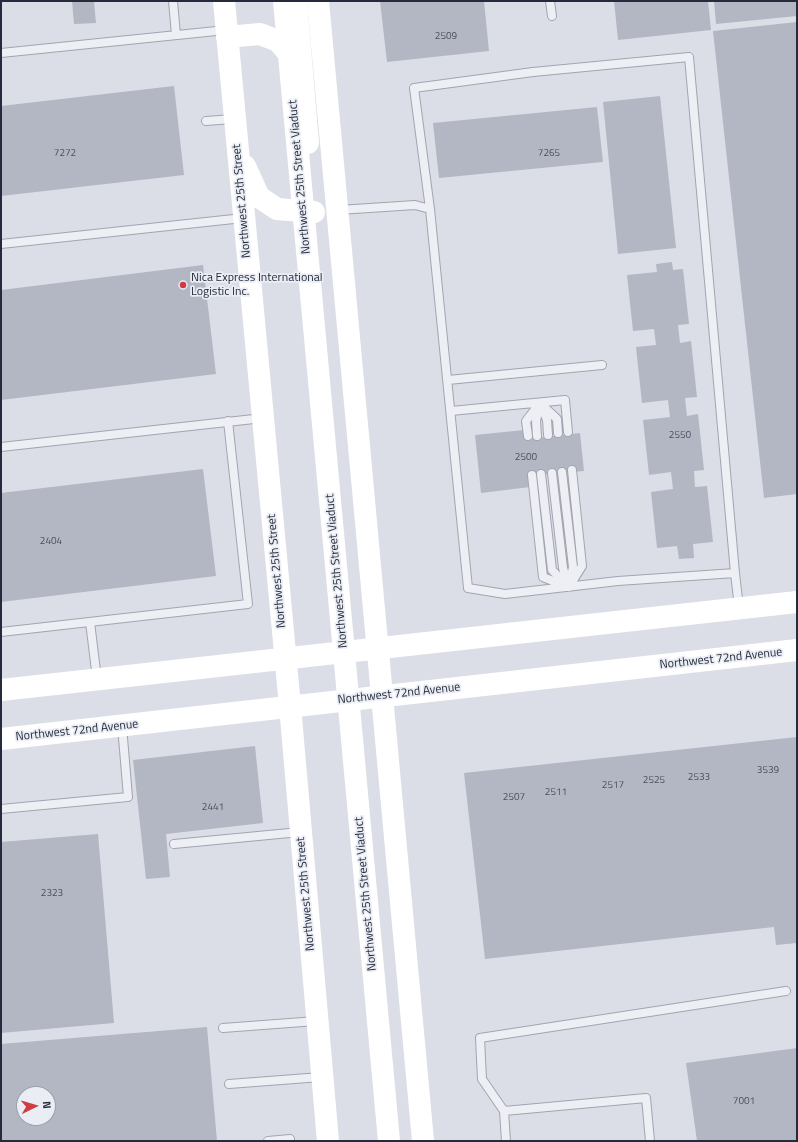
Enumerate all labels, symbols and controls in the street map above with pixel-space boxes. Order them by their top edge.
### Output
house number: 2509 [435,31,457,43]
street label: Northwest 25th Street Viaduct [286,99,314,255]
street label: Northwest 25th Street [230,143,254,259]
house number: 7272 [54,148,76,160]
house number: 7265 [538,148,560,160]
place label: Nica Express International Logistic Inc. [191,271,323,299]
marker: Nica Express International Logistic Inc. [178,280,188,290]
house number: 2550 [669,430,691,442]
house number: 2500 [515,452,537,464]
street label: Northwest 25th Street Viaduct [323,493,351,649]
street label: Northwest 25th Street [265,513,289,629]
house number: 2404 [40,536,62,548]
street label: Northwest 72nd Avenue [659,645,783,673]
street label: Northwest 72nd Avenue [337,680,461,708]
street label: Northwest 72nd Avenue [15,717,139,745]
house number: 3539 [757,765,779,777]
house number: 2533 [688,772,710,784]
house number: 2525 [643,775,665,787]
house number: 2517 [602,780,624,792]
house number: 2511 [545,787,567,799]
house number: 2507 [503,792,525,804]
house number: 2441 [202,802,224,814]
street label: Northwest 25th Street Viaduct [352,816,380,972]
street label: Northwest 25th Street [294,836,318,952]
house number: 2323 [41,888,63,900]
north arrow [16,1086,56,1126]
house number: 7001 [733,1096,755,1108]
text: N [39,1101,55,1110]

